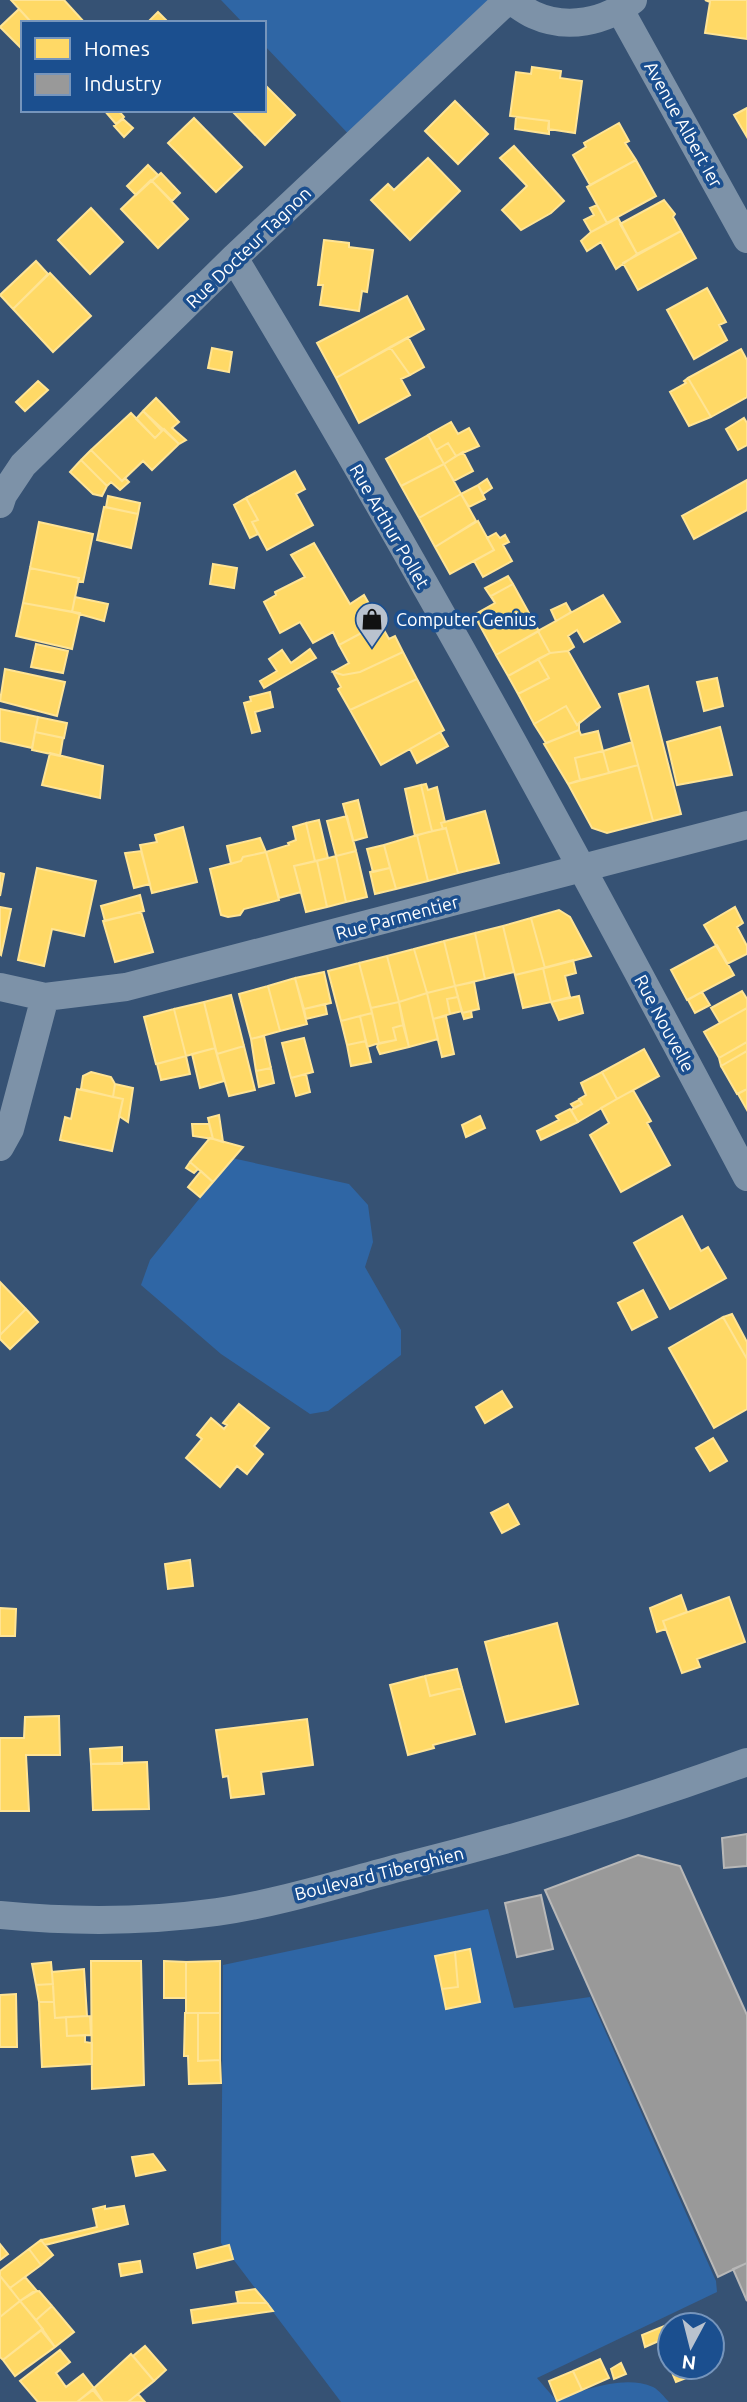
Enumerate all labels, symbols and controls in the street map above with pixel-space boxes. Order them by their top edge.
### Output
legend [21,21,266,112]
text: Homes [84,36,150,60]
street label: Avenue Albert Ier [641,57,727,191]
text: Industry [84,71,162,95]
street label: Rue Docteur Tagnon [182,182,314,312]
street label: Rue Arthur Pollet [346,460,434,592]
shop icon: Computer Genius [353,600,391,649]
place label: Computer Genius [396,609,537,629]
street label: Rue Parmentier [333,891,461,943]
street label: Rue Nouvelle [631,971,699,1075]
street label: Boulevard Tiberghien [292,1842,466,1904]
north arrow [656,2311,726,2381]
text: N [681,2351,697,2375]

